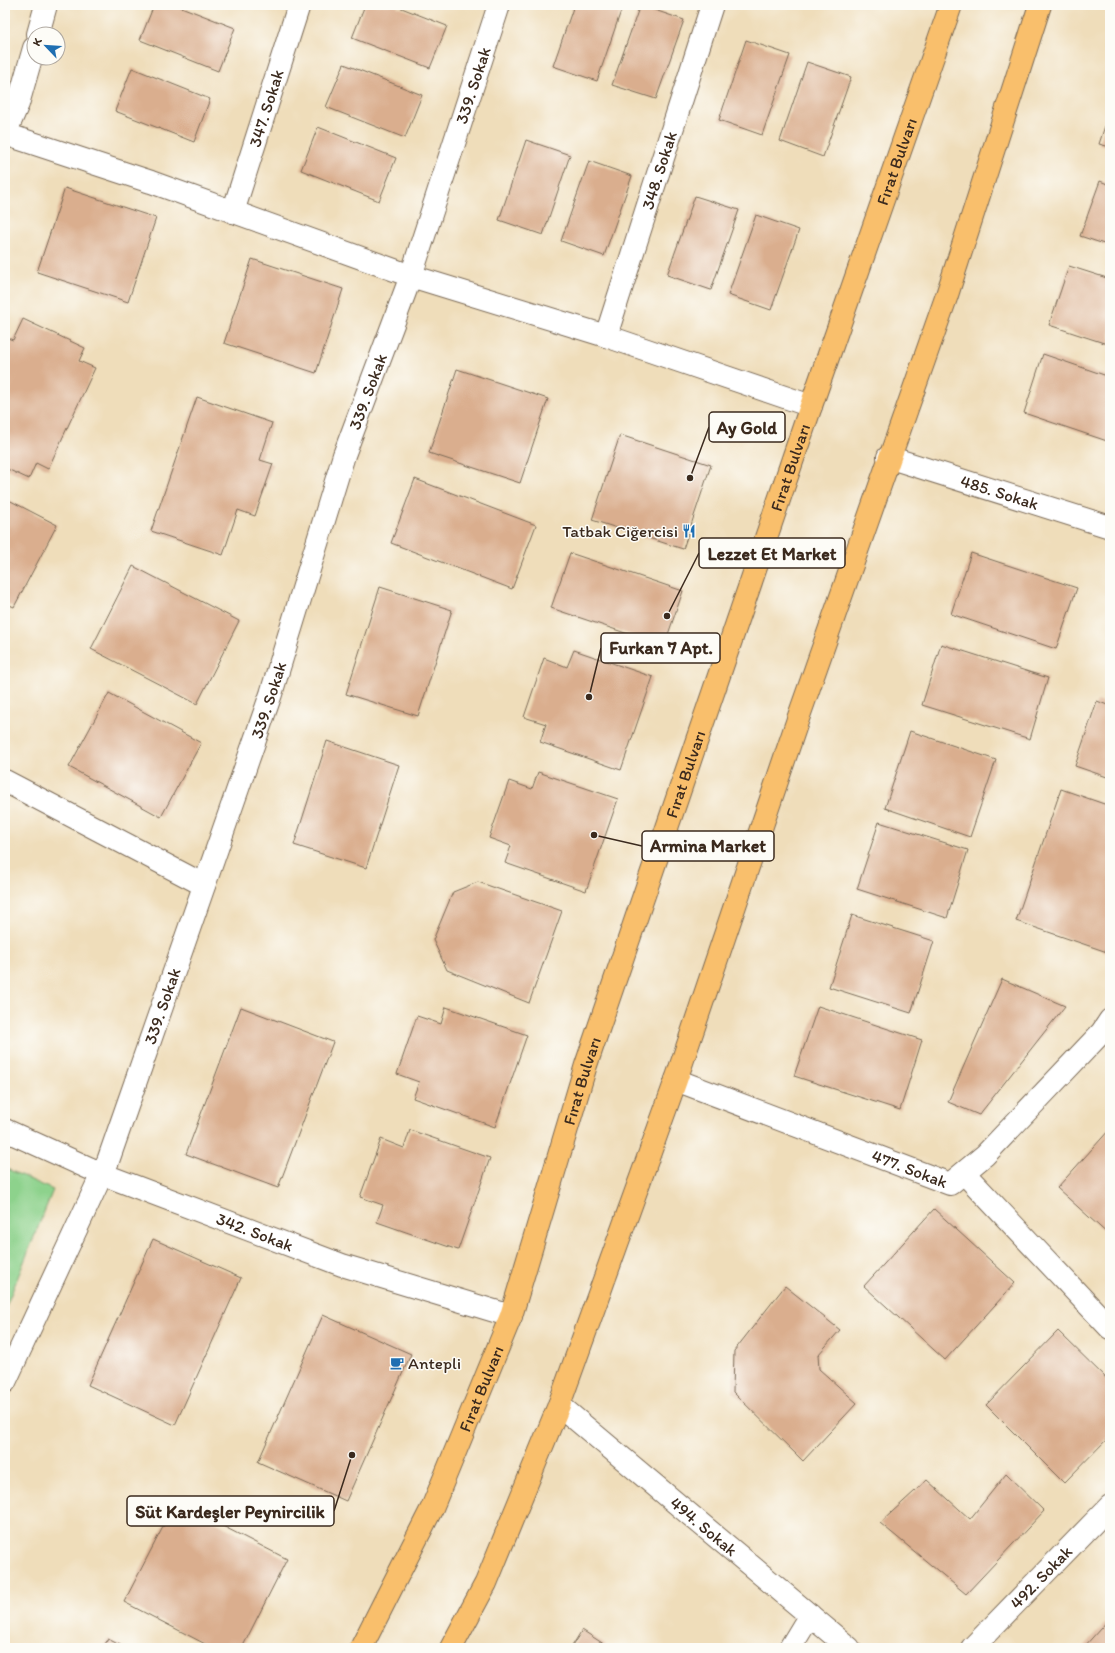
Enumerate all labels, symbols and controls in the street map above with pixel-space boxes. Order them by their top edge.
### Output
north arrow [26,26,66,66]
text: K [30,35,45,48]
street label: 339. Sokak [451,44,495,126]
street label: 347. Sokak [244,67,288,149]
street label: Fırat Bulvarı [872,115,921,208]
street label: 348. Sokak [637,128,681,212]
street label: 339. Sokak [344,351,391,432]
callout: Ay Gold [709,412,785,442]
text: Ay Gold [716,417,777,439]
street label: Fırat Bulvarı [766,421,814,514]
street label: 485. Sokak [958,471,1041,514]
place label: Tatbak Ciğercisi [562,521,678,541]
restaurant icon: Tatbak Ciğercisi [681,523,697,539]
callout: Lezzet Et Market [699,538,845,568]
text: Lezzet Et Market [707,543,837,565]
callout: Furkan 7 Apt. [601,633,720,663]
text: Furkan 7 Apt. [609,637,713,659]
street label: 339. Sokak [246,659,290,741]
street label: Fırat Bulvarı [661,728,710,820]
callout: Armina Market [642,831,774,861]
text: Armina Market [649,835,766,857]
street label: 339. Sokak [140,965,185,1047]
street label: Fırat Bulvarı [559,1034,605,1127]
street label: 477. Sokak [869,1145,951,1192]
street label: 342. Sokak [214,1208,296,1256]
street label: Fırat Bulvarı [454,1343,508,1435]
place label: Antepli [408,1353,461,1373]
cafe icon: Antepli [389,1355,405,1371]
street label: 494. Sokak [666,1493,742,1560]
callout: Süt Kardeşler Peynircilik [127,1496,334,1526]
text: Süt Kardeşler Peynircilik [135,1501,326,1523]
street label: 492. Sokak [1006,1541,1076,1613]

